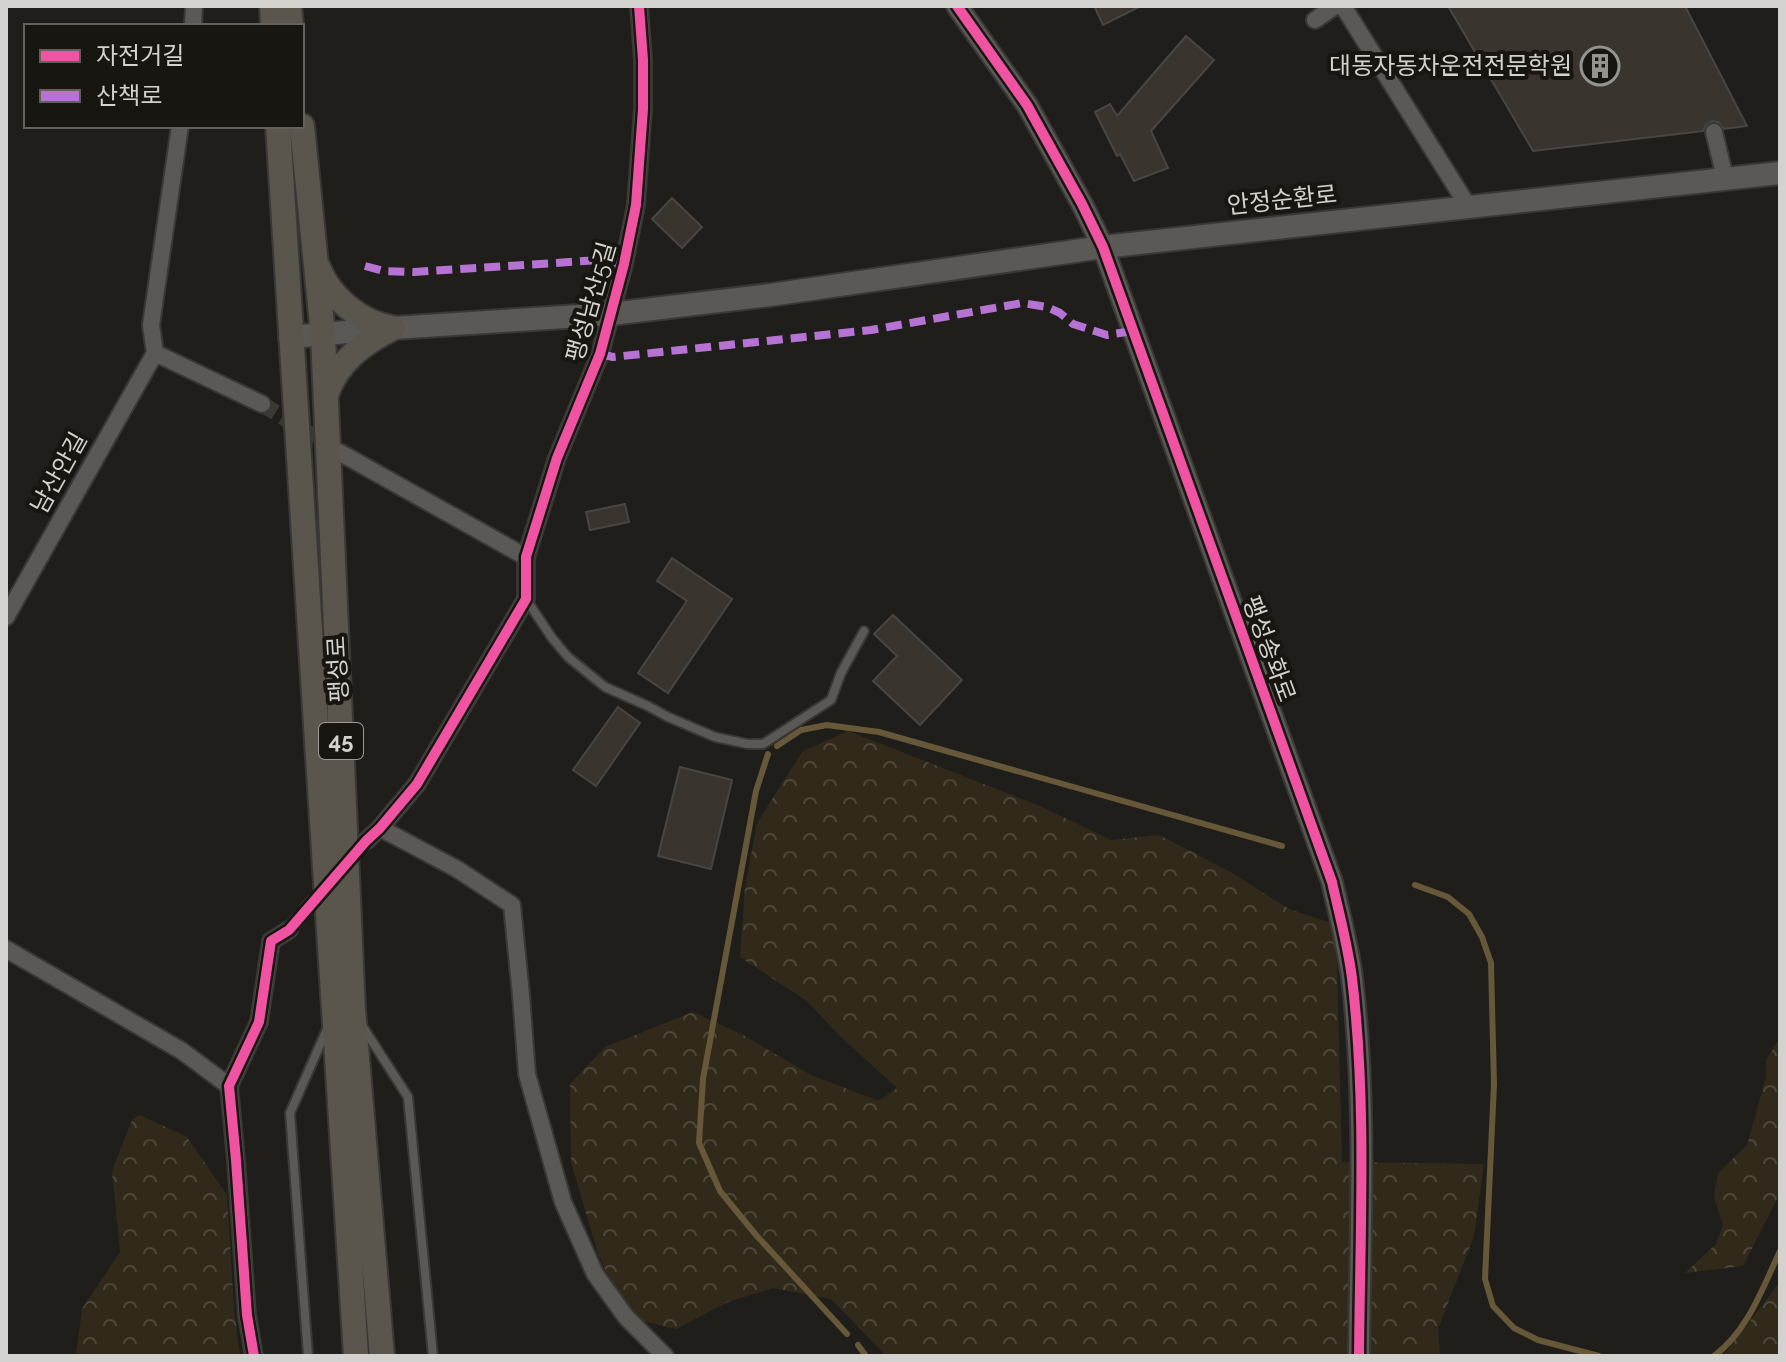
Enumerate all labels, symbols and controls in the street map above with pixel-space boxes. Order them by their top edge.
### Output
legend [24,24,304,128]
text: 자전거길 [96,41,184,70]
building icon: 대동자동차운전전문학원 [1579,45,1621,87]
place label: 대동자동차운전전문학원 [1329,51,1572,80]
text: 산책로 [96,81,162,110]
street label: 안정순환로 [1226,179,1338,220]
street label: 팽성남산5길 [560,239,621,365]
street label: 남산안길 [24,427,93,518]
street label: 팽성송화로 [1237,592,1302,706]
street label: 팽성로 [321,635,354,703]
road number: 45 [319,723,363,759]

